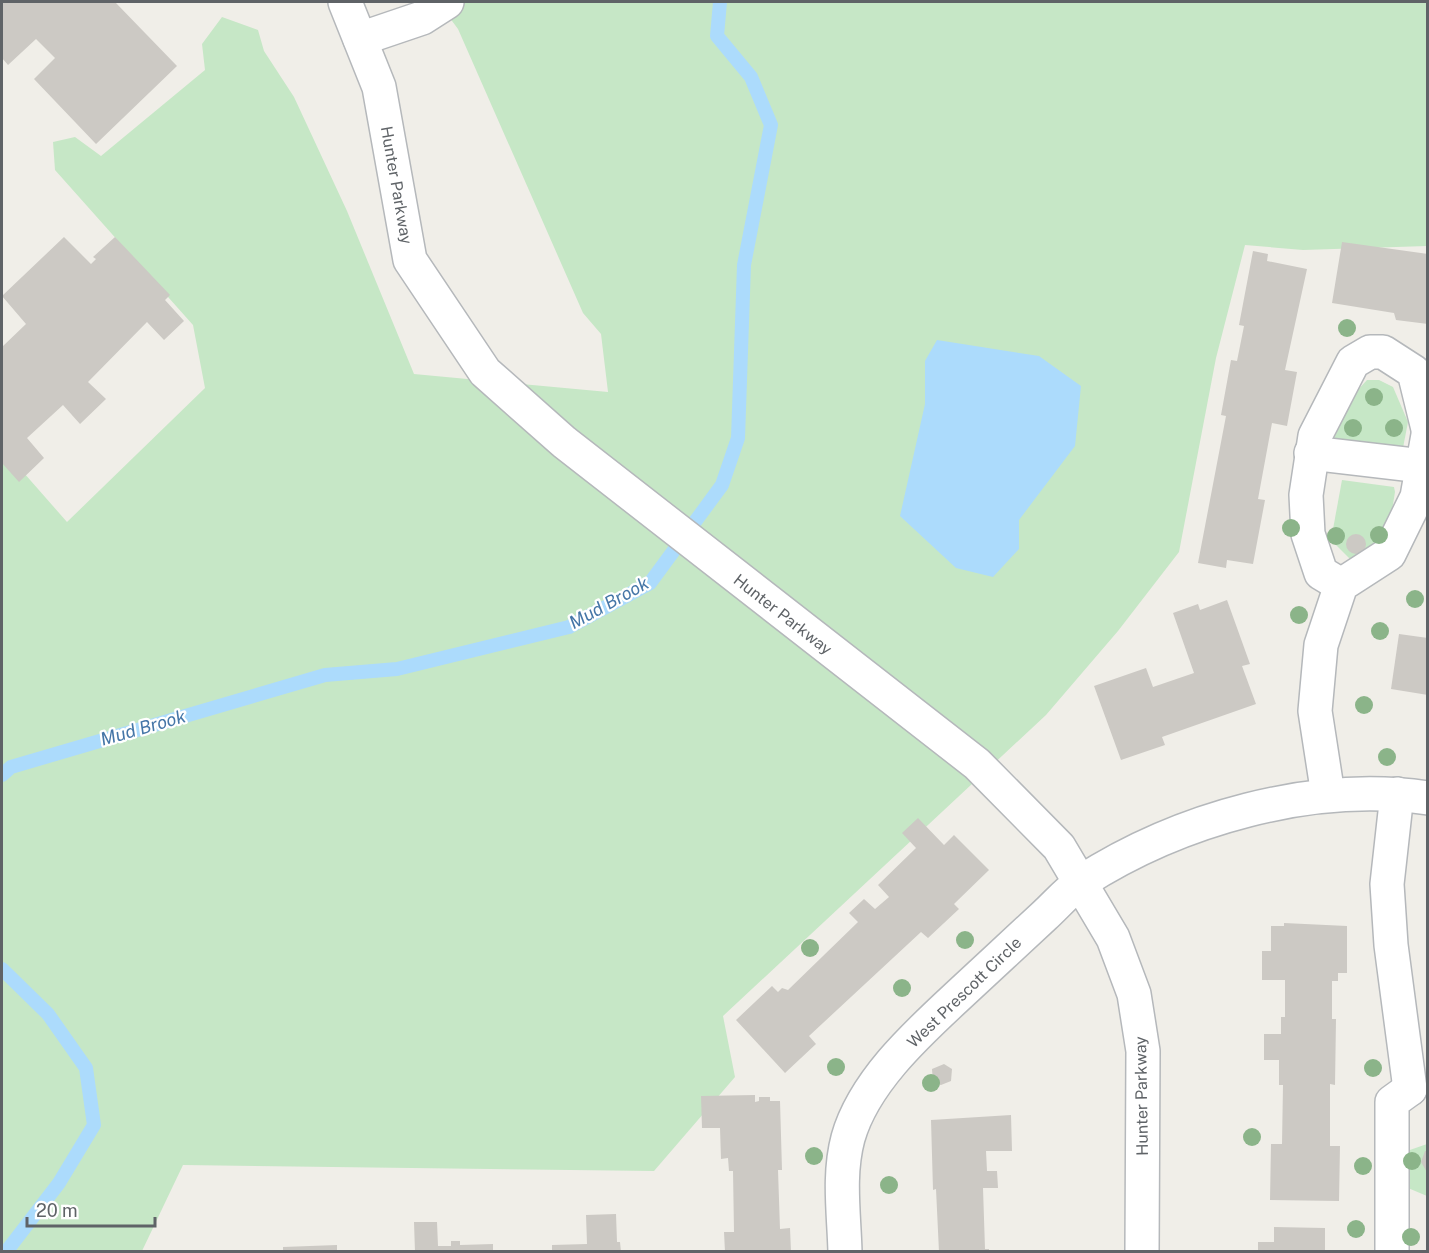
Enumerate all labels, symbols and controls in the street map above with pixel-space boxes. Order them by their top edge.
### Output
street label: Hunter Parkway [377,125,416,246]
street label: Hunter Parkway [730,570,836,659]
water label: Mud Brook [565,572,652,633]
water label: Mud Brook [98,705,188,750]
street label: West Prescott Circle [903,933,1025,1052]
street label: Hunter Parkway [1131,1036,1152,1156]
scale bar [27,1190,154,1228]
text: 20 m [36,1200,78,1221]

